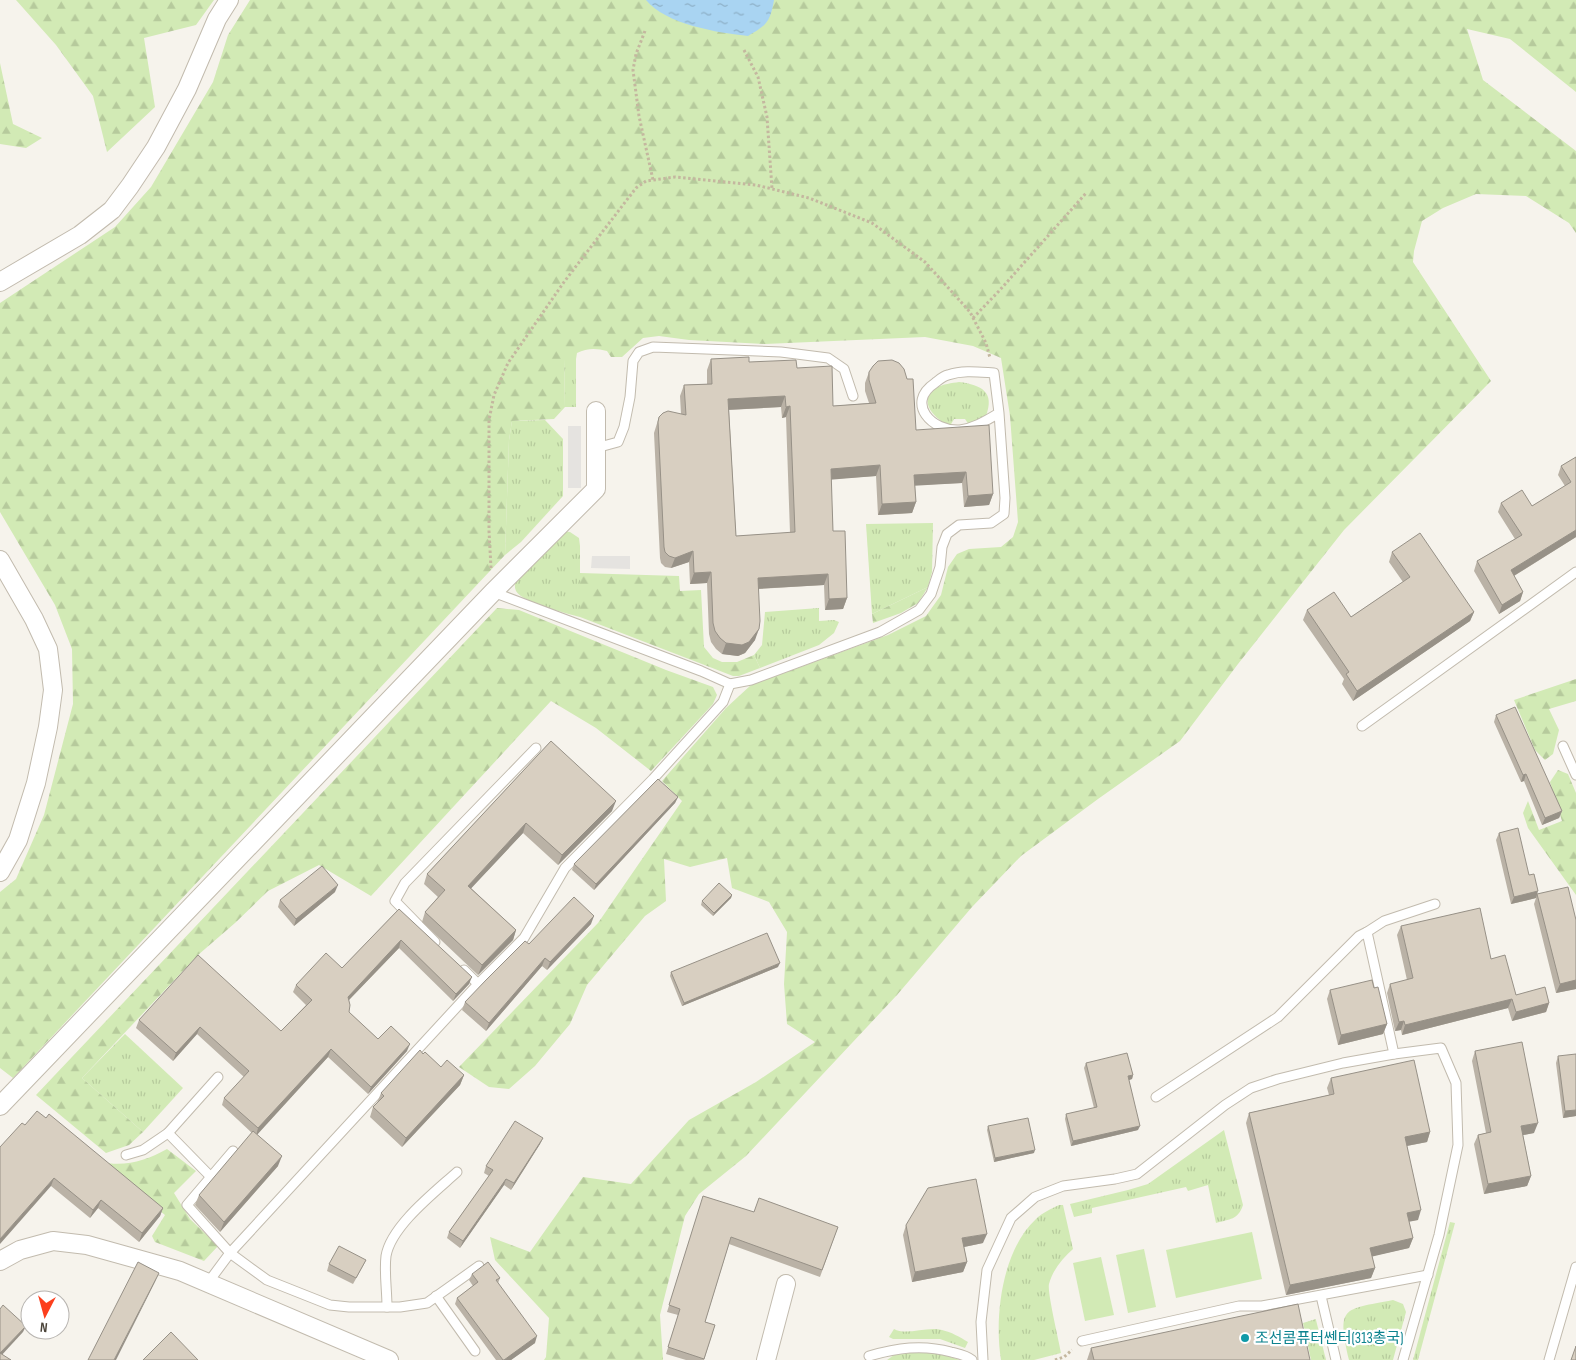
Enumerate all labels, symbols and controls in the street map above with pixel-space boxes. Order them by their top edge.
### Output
north arrow [20,1290,70,1340]
text: N [39,1319,48,1336]
place label: 조선콤퓨터쎈터(313총국) [1255,1329,1404,1348]
marker: 조선콤퓨터쎈터(313총국) [1239,1332,1251,1344]

